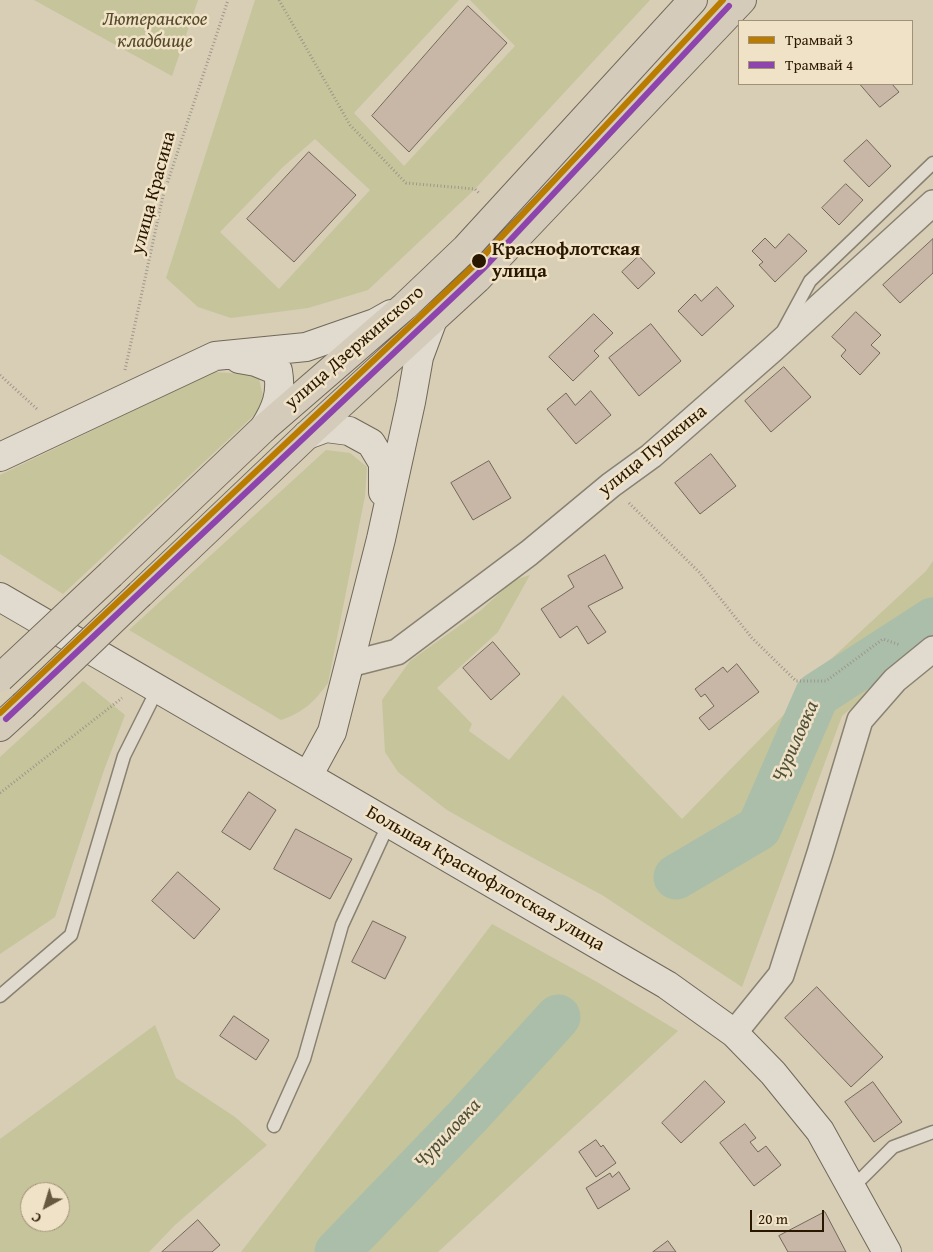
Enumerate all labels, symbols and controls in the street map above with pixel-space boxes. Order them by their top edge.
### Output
park label: Лютеранское кладбище [103,9,207,53]
legend [738,20,913,85]
text: Трамвай 3 [785,29,853,50]
text: Трамвай 4 [785,54,853,75]
street label: улица Красина [127,129,181,257]
place label: Краснофлотская улица [492,239,640,283]
marker: Краснофлотская улица [470,252,488,270]
street label: улица Дзержинского [281,281,429,415]
street label: улица Пушкина [594,400,712,502]
water label: Чуриловка [767,697,825,787]
street label: Большая Краснофлотская улица [362,801,608,957]
water label: Чуриловка [410,1094,486,1174]
north arrow [20,1182,70,1232]
scale bar [753,1200,827,1232]
text: С [27,1208,46,1228]
text: 20 m [758,1208,788,1229]

